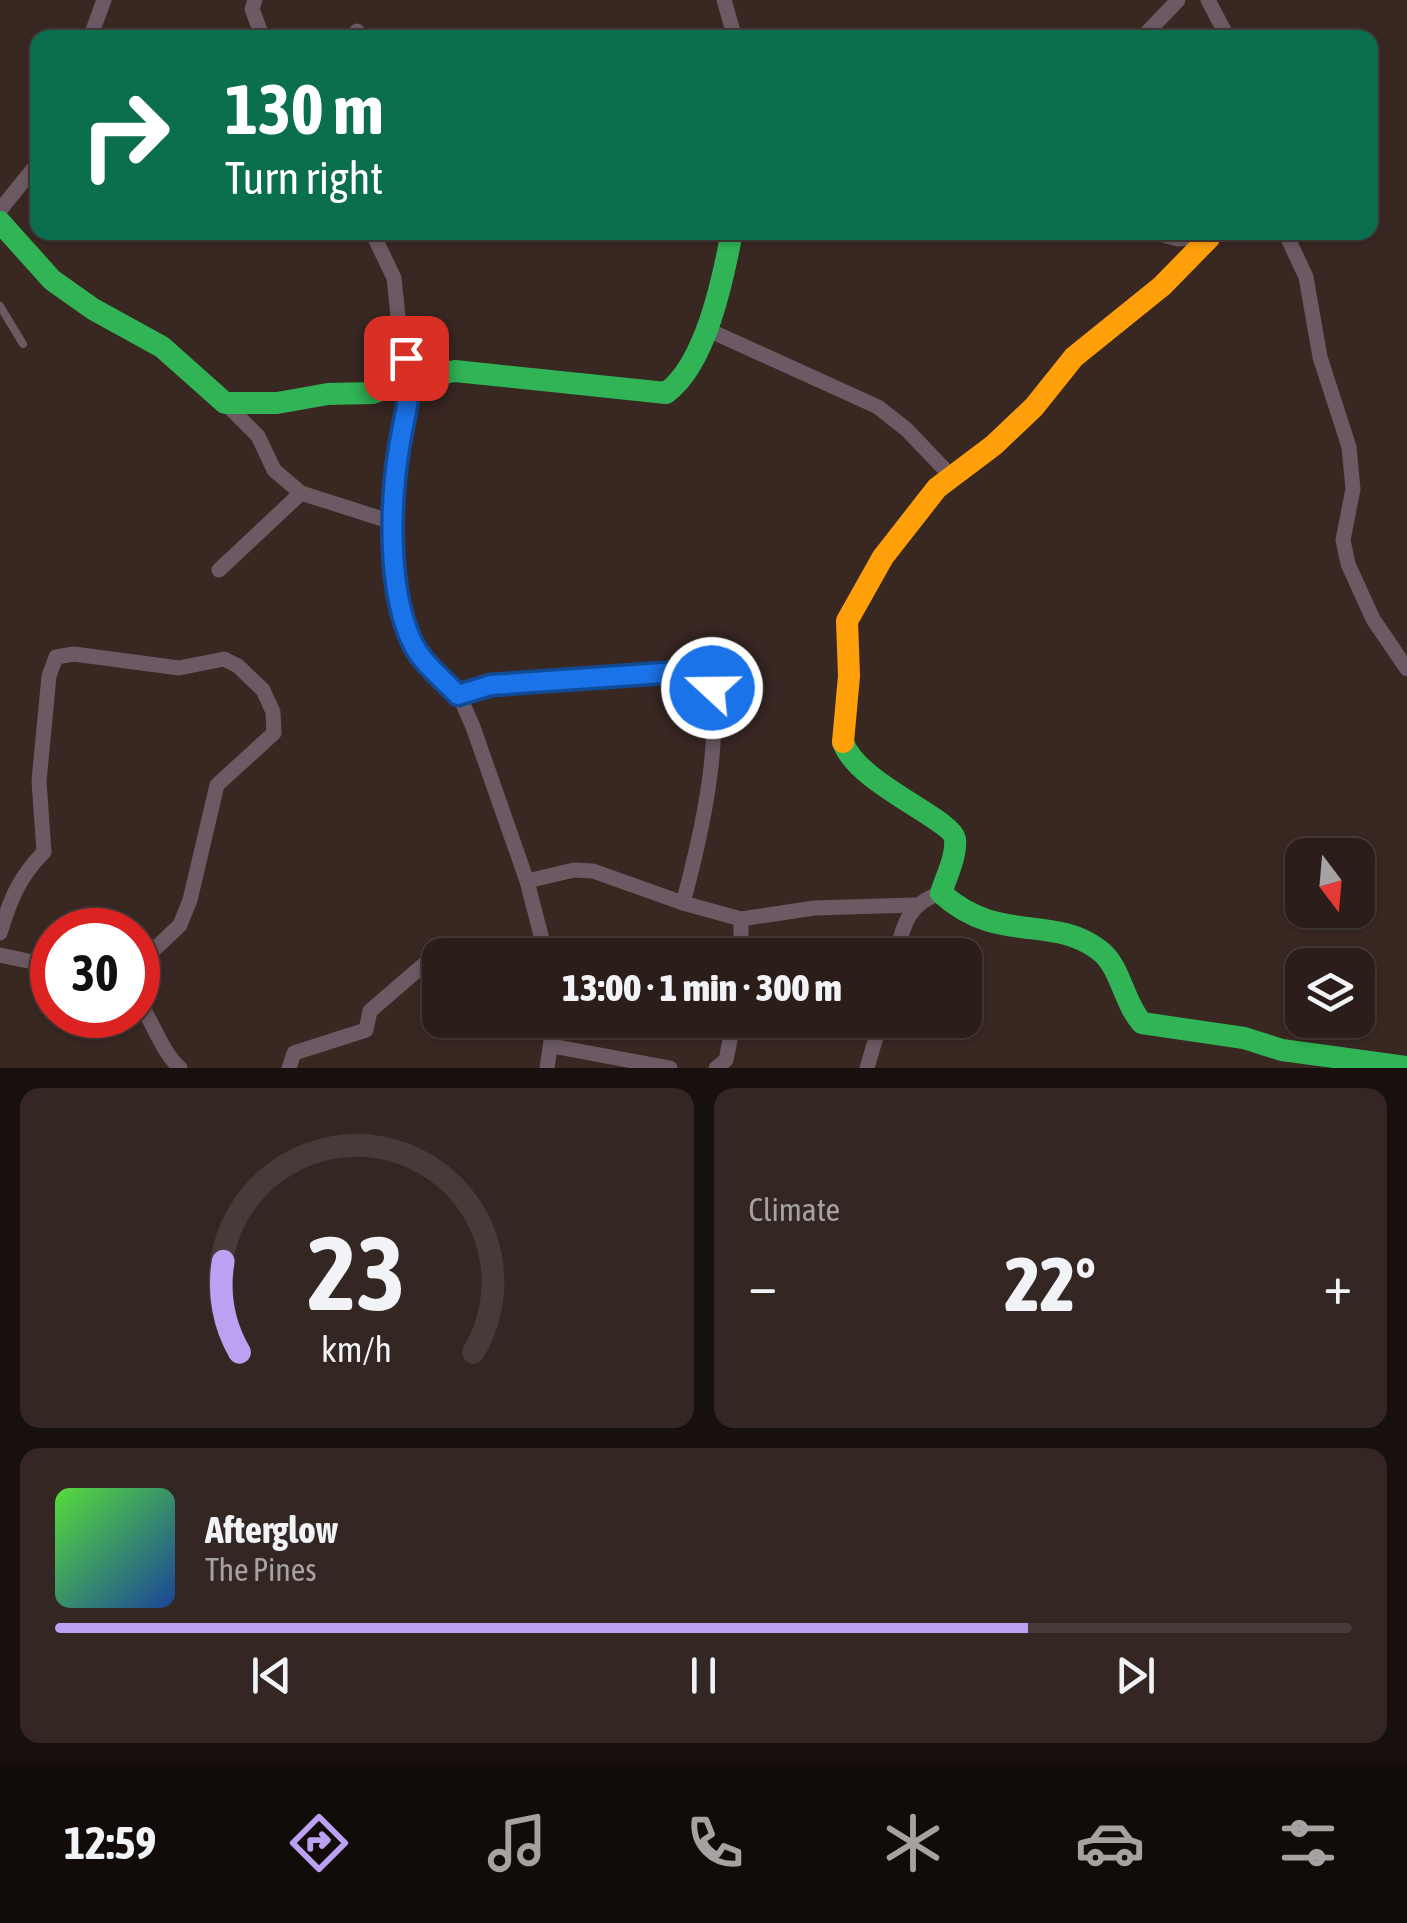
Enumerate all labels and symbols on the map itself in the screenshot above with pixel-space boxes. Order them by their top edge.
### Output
pin [364,316,449,401]
position arrow [660,636,764,740]
north arrow [1285,838,1375,928]
speed limit sign: 30 [30,908,160,1038]

